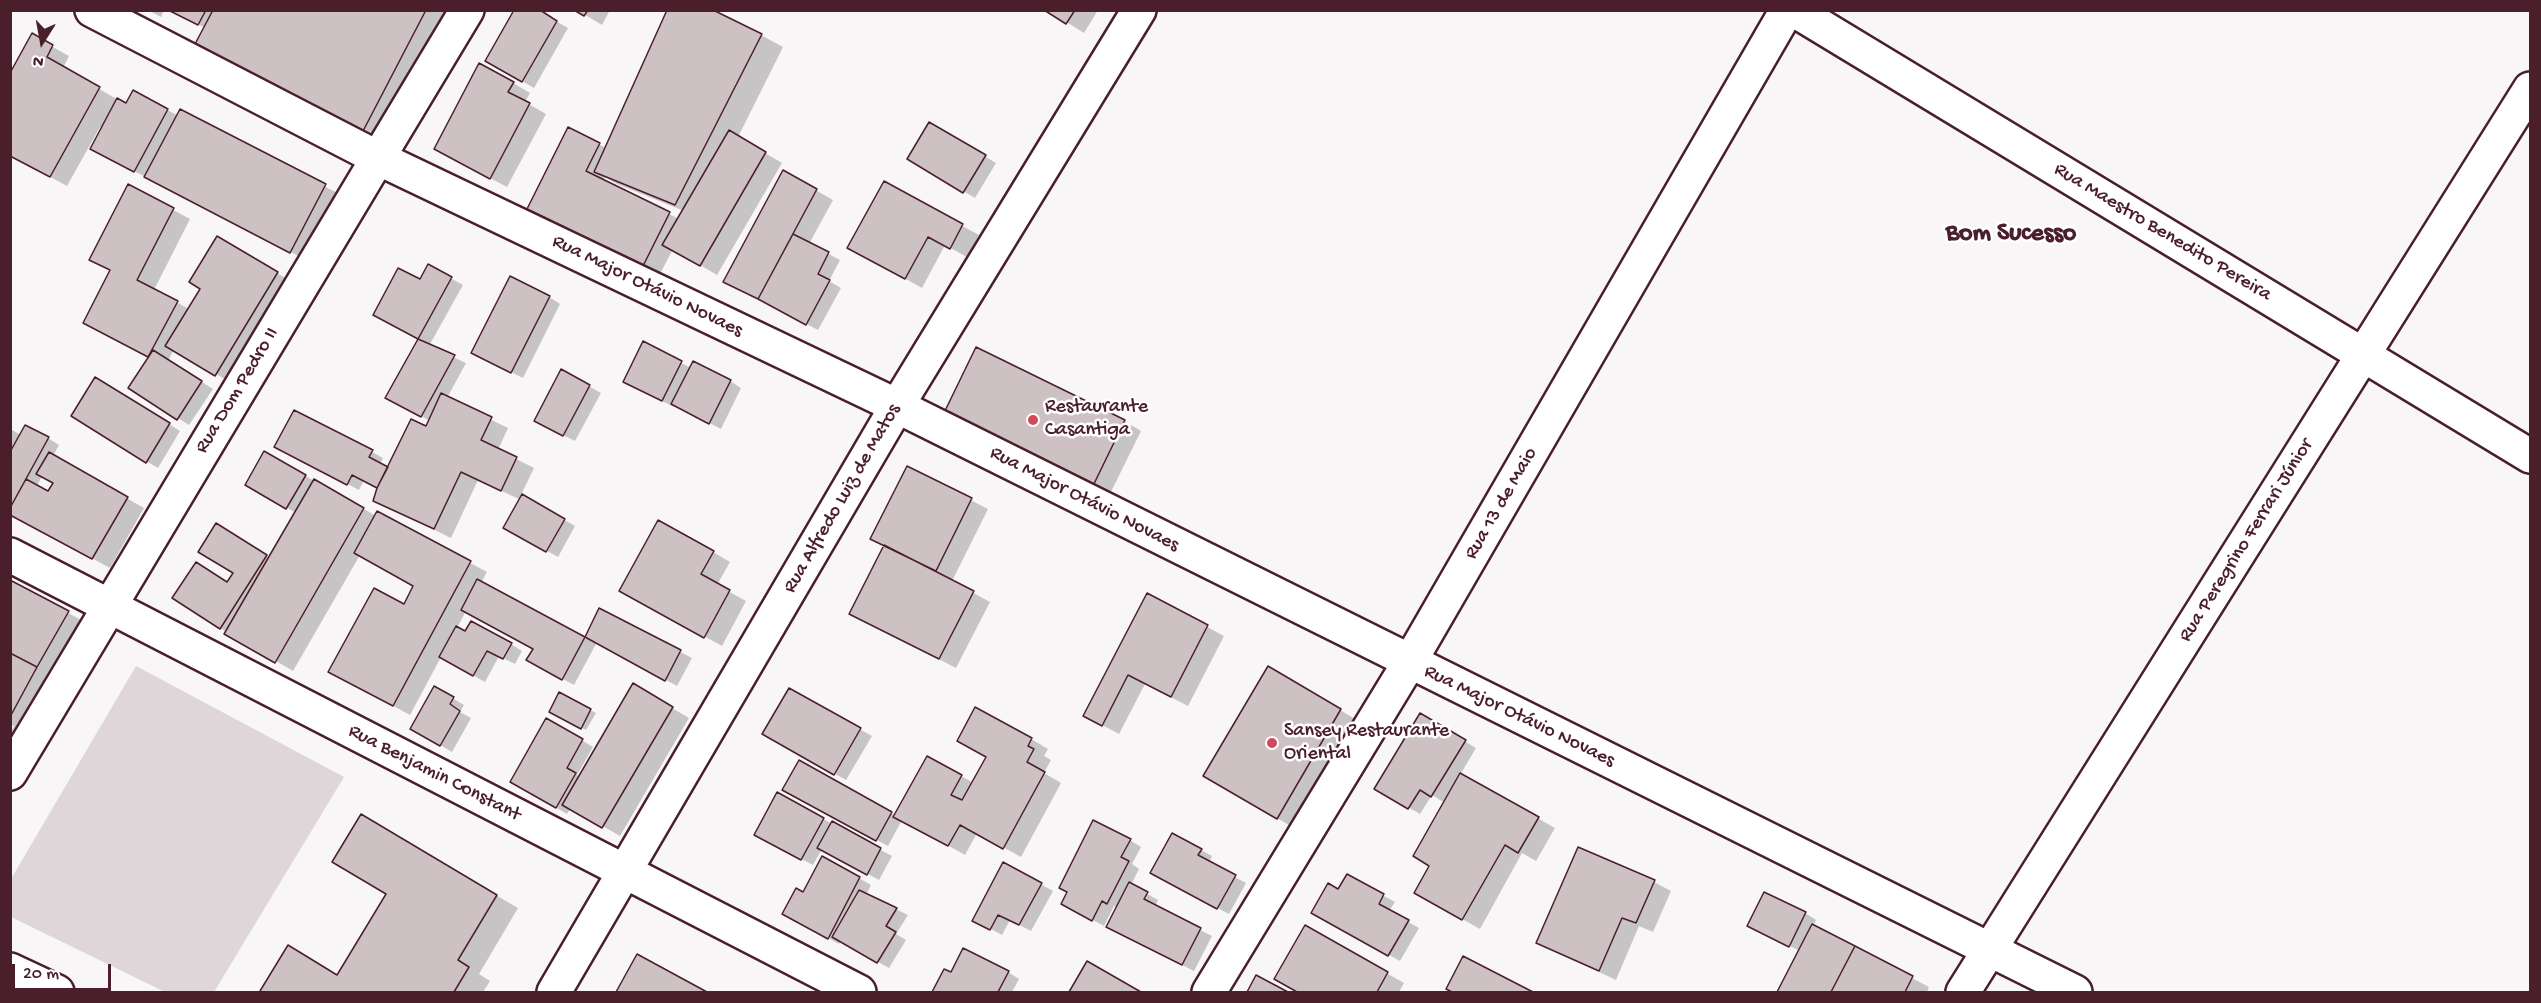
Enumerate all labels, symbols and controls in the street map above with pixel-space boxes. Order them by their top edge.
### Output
north arrow [12,12,72,72]
text: N [32,50,45,70]
street label: Rua Maestro Benedito Pereira [2049,158,2275,308]
district label: Bom Sucesso [1946,219,2076,251]
street label: Rua Major Otávio Novaes [548,230,746,344]
street label: Rua Dom Pedro II [191,324,285,458]
place label: Restaurante Casantiga [1045,396,1148,443]
street label: Rua Alfredo Luiz de Matos [779,400,907,598]
marker: Restaurante Casantiga [1026,413,1040,427]
street label: Rua Peregrino Ferrari Júnior [2175,435,2319,647]
street label: Rua Major Otávio Novaes [985,442,1183,558]
street label: Rua 13 de Maio [1460,444,1544,564]
street label: Rua Major Otávio Novaes [1420,660,1618,774]
street label: Rua Benjamin Constant [344,720,524,828]
place label: Sansey Restaurante Oriental [1284,720,1449,767]
marker: Sansey Restaurante Oriental [1265,736,1279,750]
scale bar [15,952,114,990]
text: 20 m [23,964,59,985]

